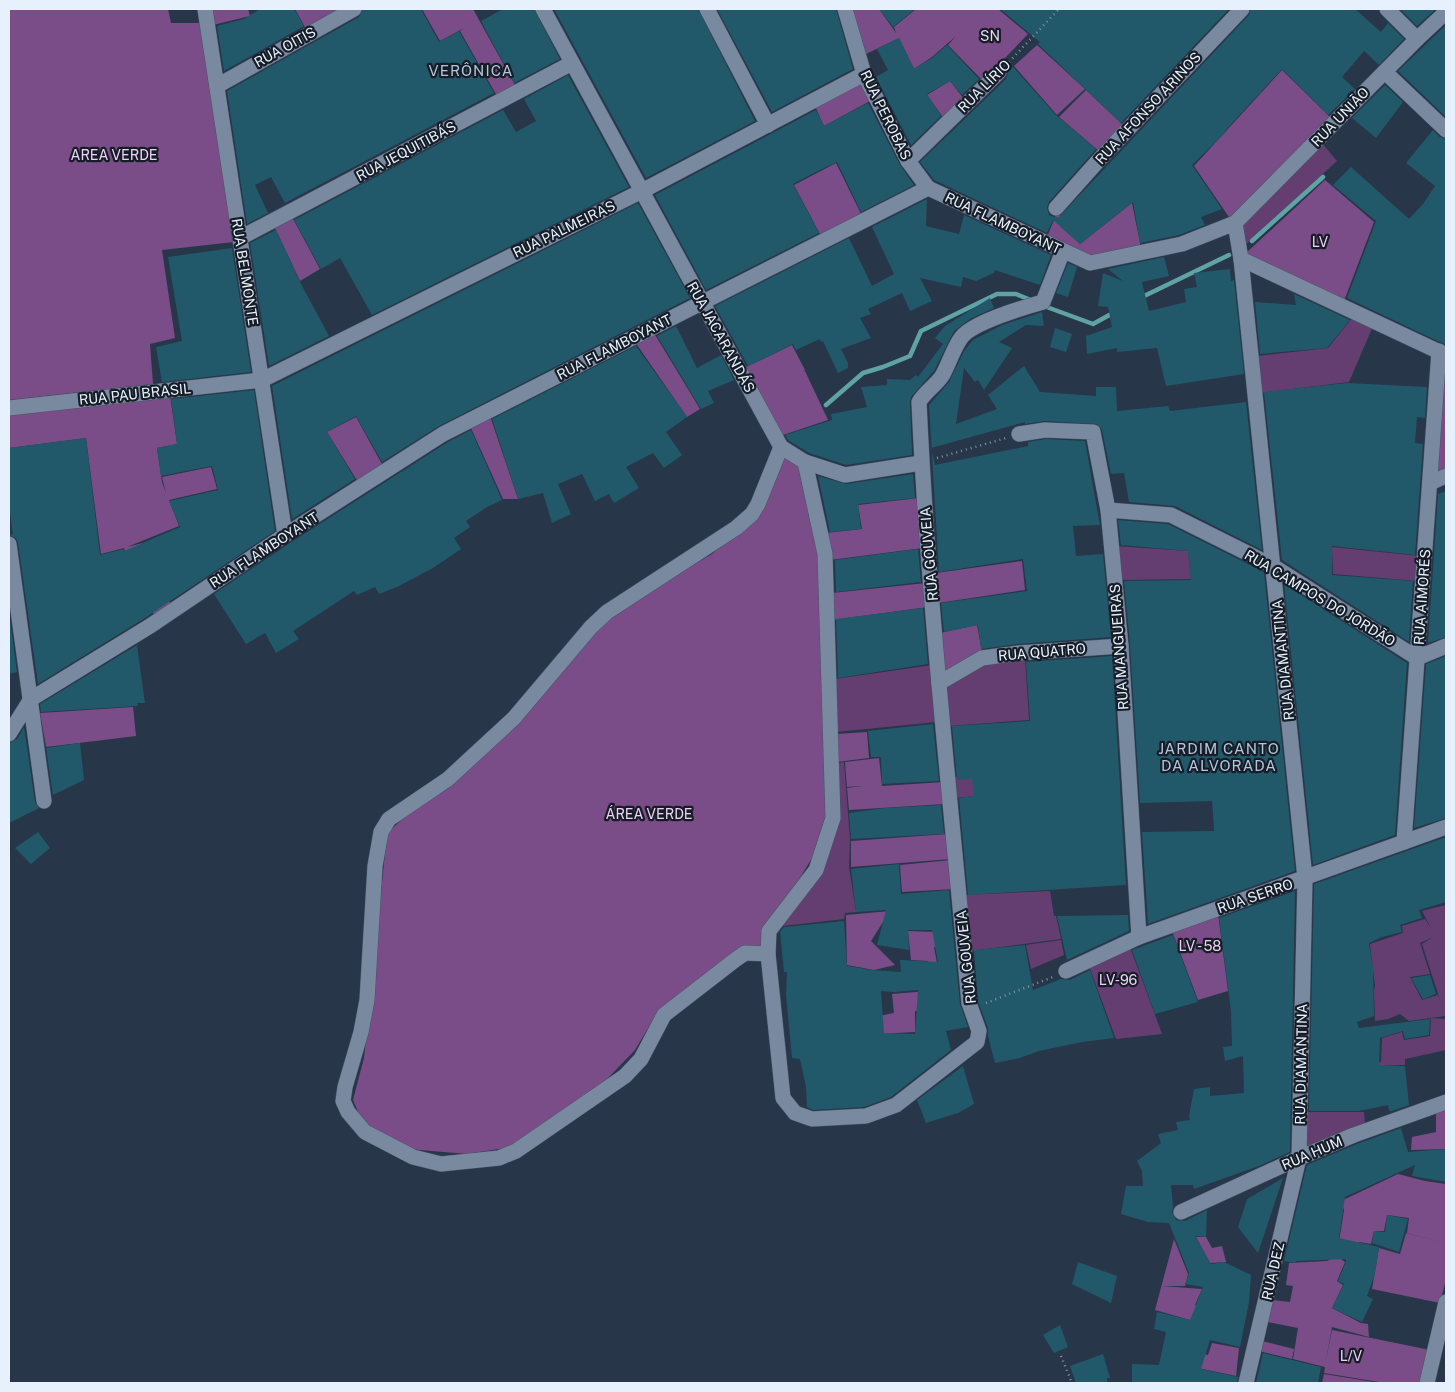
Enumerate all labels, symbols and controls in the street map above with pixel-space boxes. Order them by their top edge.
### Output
street label: RUA OITIS [251,24,319,70]
park label: SN [980,28,1000,44]
street label: RUA AFONSO ARINOS [1092,49,1204,167]
street label: RUA LÍRIO [954,56,1014,116]
district label: VERÔNICA [429,62,513,79]
street label: RUA PEROBAS [857,68,915,162]
street label: RUA UNIÃO [1307,83,1372,150]
street label: RUA JEQUITIBÁS [353,117,459,184]
park label: AREA VERDE [70,147,158,163]
street label: RUA FLAMBOYANT [942,189,1064,257]
street label: RUA PALMEIRAS [510,197,618,261]
street label: RUA BELMONTE [229,217,261,327]
park label: LV [1312,234,1329,250]
street label: RUA JACARANDÁS [684,278,759,395]
street label: RUA FLAMBOYANT [554,311,674,383]
street label: RUA PAU BRASIL [78,380,192,408]
street label: RUA GOUVEIA [917,506,941,602]
street label: RUA FLAMBOYANT [207,509,321,591]
street label: RUA CAMPOS DO JORDÃO [1242,546,1399,649]
street label: RUA AIMORÉS [1410,548,1433,645]
street label: RUA MANGUEIRAS [1107,583,1131,711]
street label: RUA DIAMANTINA [1269,599,1297,721]
street label: RUA QUATRO [997,640,1087,664]
district label: JARDIM CANTO DA ALVORADA [1158,740,1280,774]
park label: ÁREA VERDE [605,805,693,822]
street label: RUA SERRO [1215,876,1295,916]
street label: RUA GOUVEIA [953,909,979,1005]
park label: LV - 58 [1179,938,1221,954]
park label: LV-96 [1099,972,1138,988]
street label: RUA DIAMANTINA [1292,1003,1310,1125]
street label: RUA HUM [1279,1133,1345,1173]
street label: RUA DEZ [1259,1240,1287,1302]
park label: L/V [1340,1348,1363,1364]

